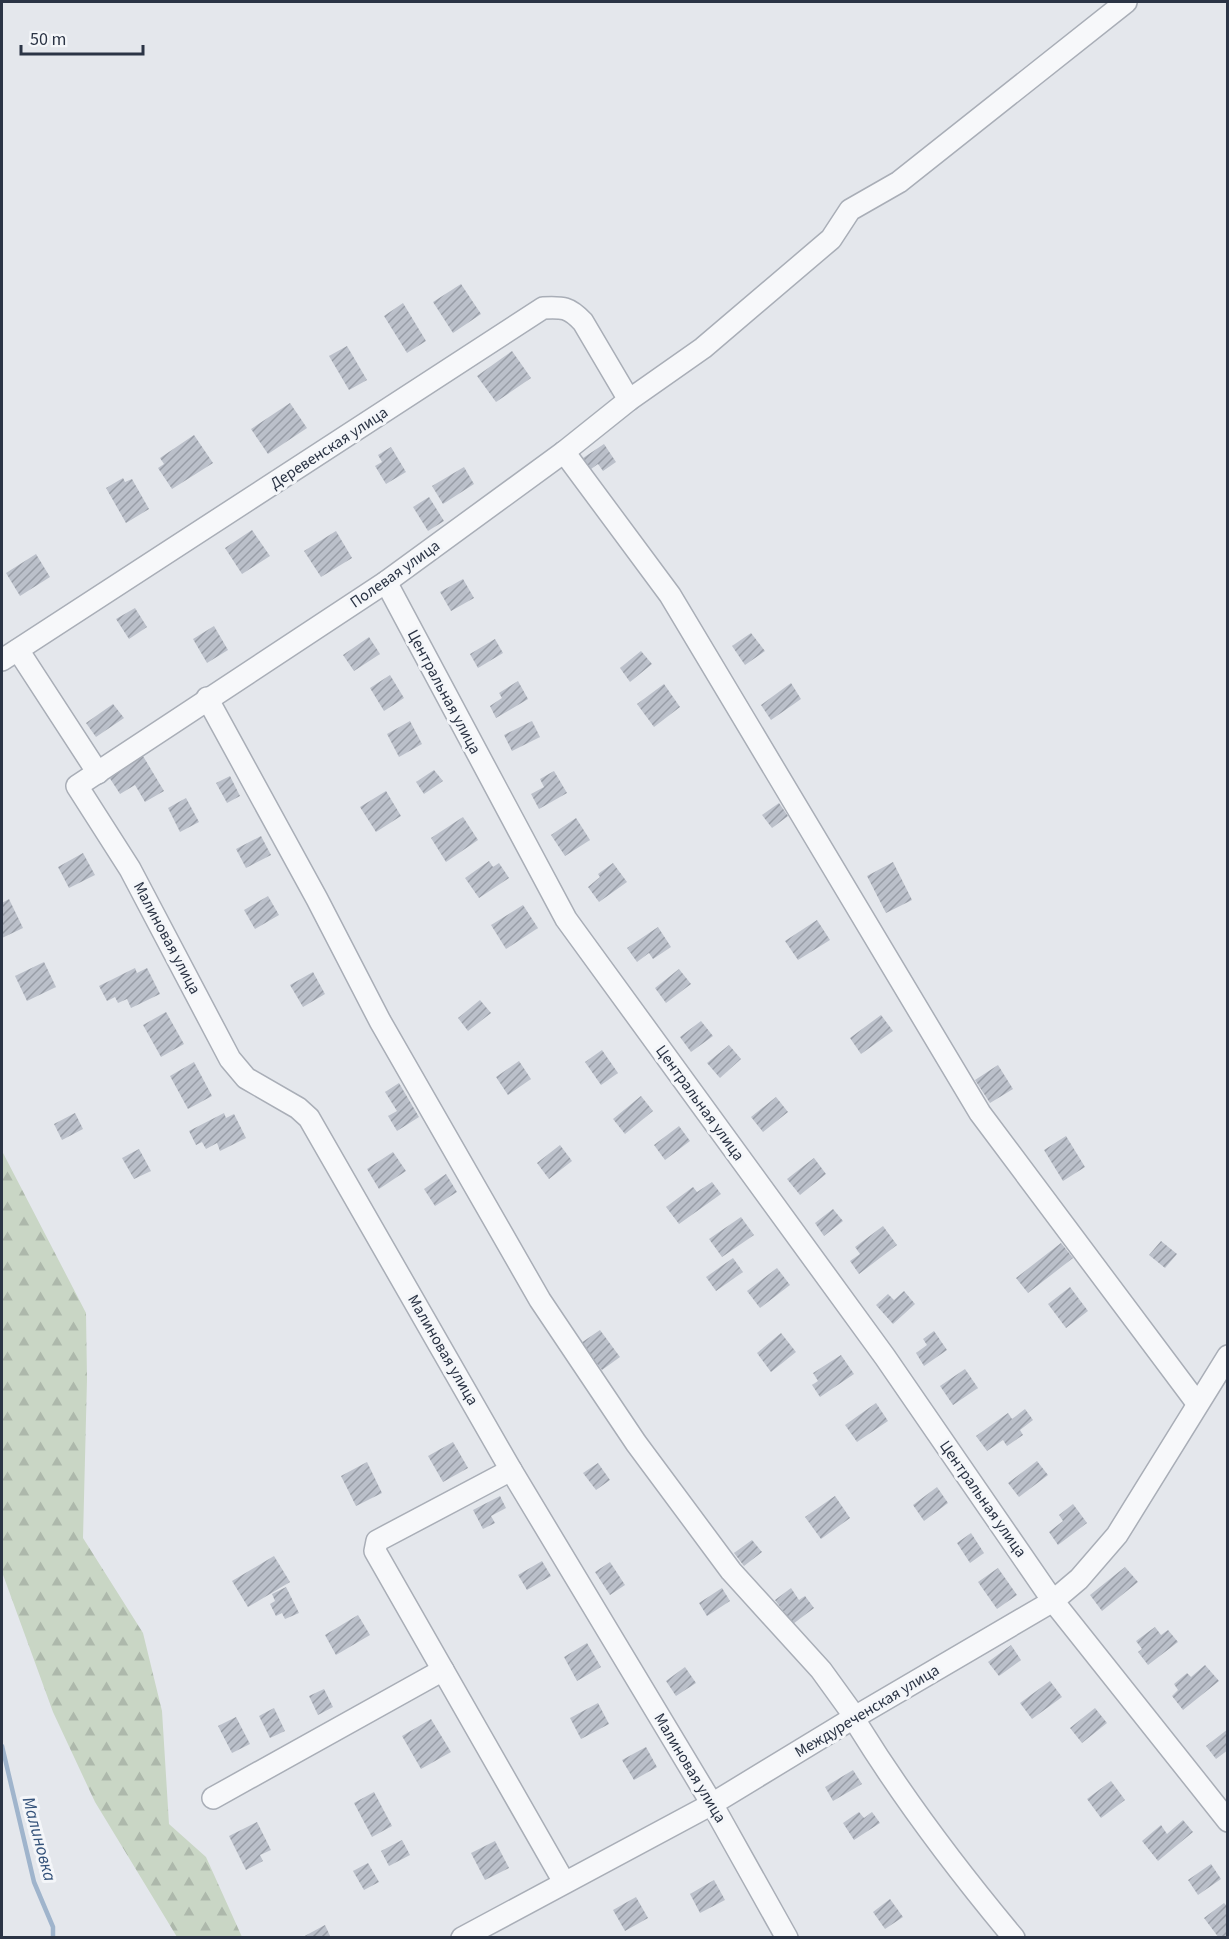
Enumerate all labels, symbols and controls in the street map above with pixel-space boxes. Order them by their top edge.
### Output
scale bar [21,18,142,56]
text: 50 m [30,27,66,52]
street label: Деревенская улица [266,402,392,494]
street label: Полевая улица [346,535,444,613]
street label: Центральная улица [402,626,486,758]
street label: Малиновая улица [128,878,206,998]
street label: Центральная улица [650,1041,750,1165]
street label: Малиновая улица [402,1291,484,1409]
street label: Центральная улица [934,1436,1032,1562]
street label: Междуреченская улица [791,1659,943,1763]
street label: Малиновая улица [649,1709,731,1827]
water label: Малиновка [16,1794,62,1884]

